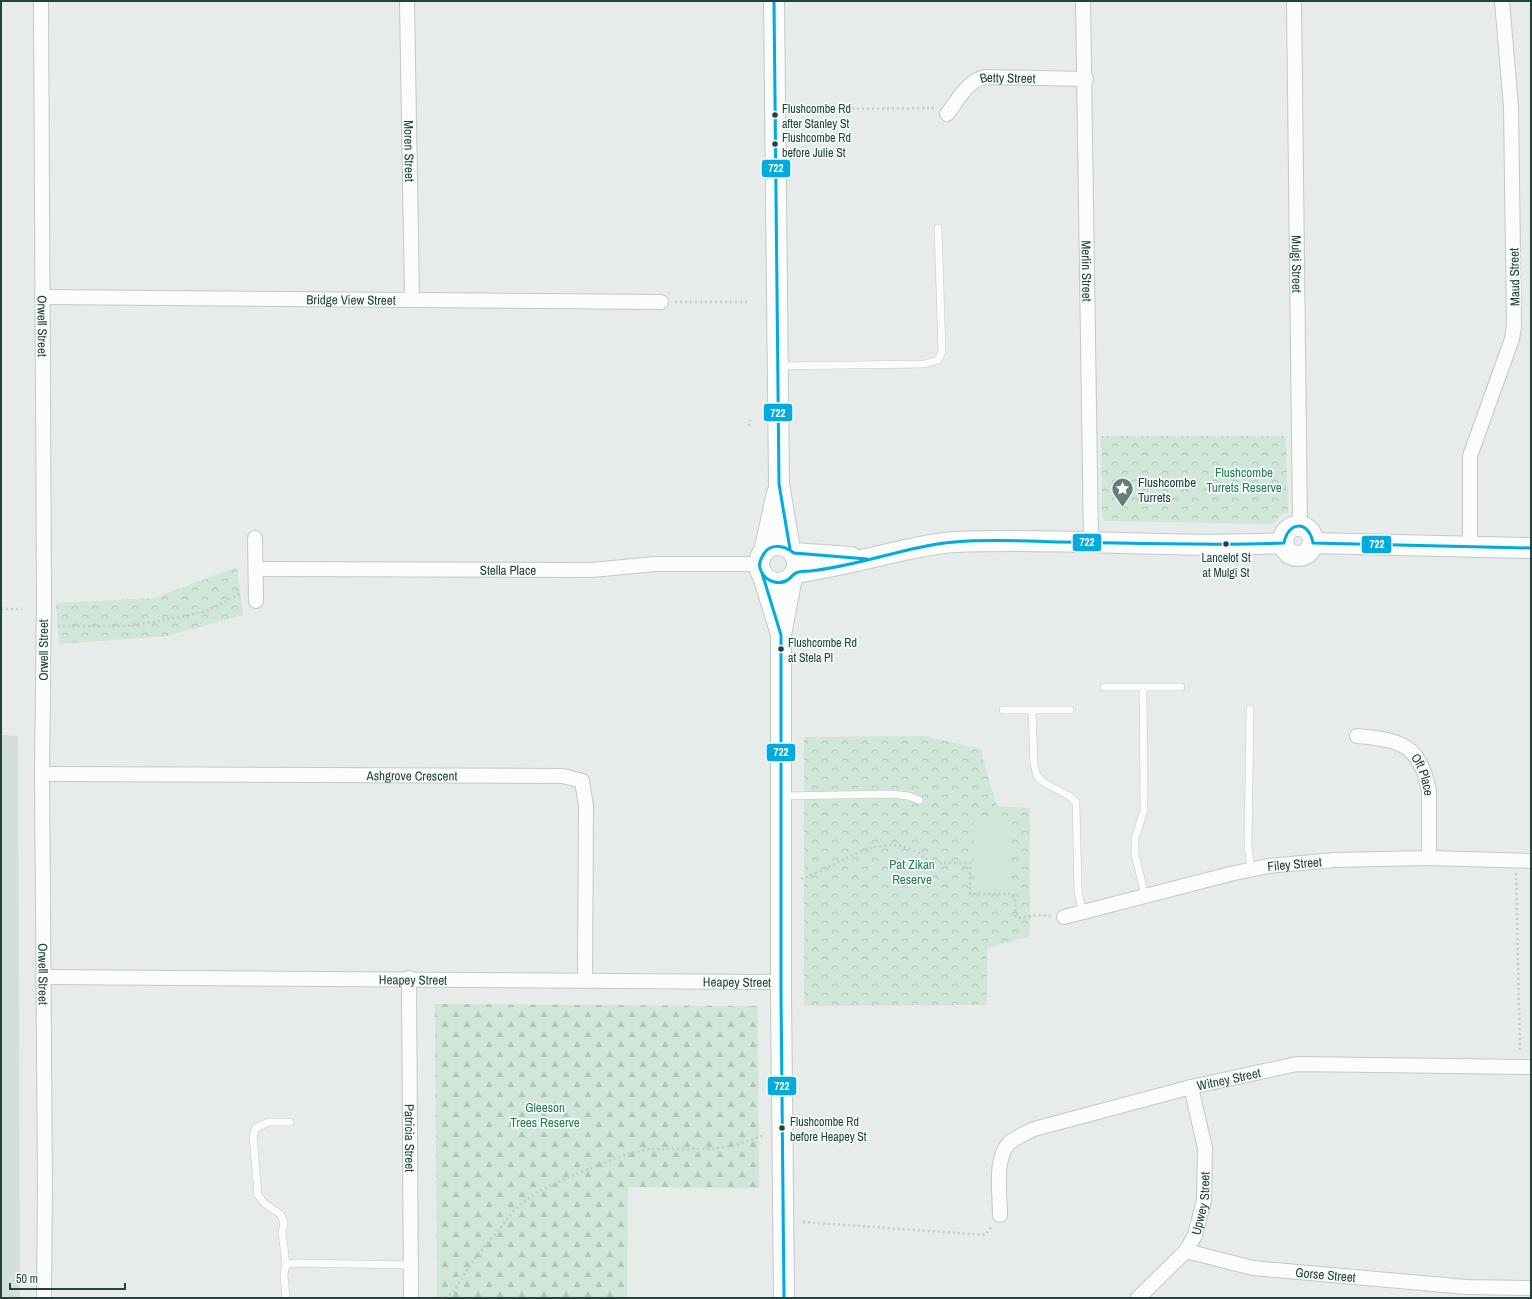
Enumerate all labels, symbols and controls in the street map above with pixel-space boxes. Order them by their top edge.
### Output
street label: Betty Street [978,69,1036,87]
place label: Flushcombe Rd after Stanley St [782,101,851,132]
marker: Flushcombe Rd after Stanley St [770,110,780,120]
street label: Moren Street [400,120,418,182]
place label: Flushcombe Rd before Julie St [782,130,851,161]
marker: Flushcombe Rd before Julie St [770,139,780,149]
line badge: 722 [761,159,791,178]
text: 722 [768,161,784,175]
street label: Mulgi Street [1288,235,1305,293]
street label: Merlin Street [1078,240,1095,302]
street label: Maud Street [1505,248,1524,306]
street label: Bridge View Street [306,291,396,309]
street label: Orwell Street [33,295,51,357]
line badge: 722 [763,403,793,422]
text: 722 [770,406,786,420]
park label: Flushcombe Turrets Reserve [1206,464,1282,496]
place label: Flushcombe Turrets [1138,474,1196,506]
place icon: Flushcombe Turrets [1109,476,1135,509]
line badge: 722 [1072,533,1102,552]
text: 722 [1079,535,1095,549]
line badge: 722 [1361,535,1392,554]
text: 722 [1369,537,1385,551]
marker: Lancelot St at Mulgi St [1221,539,1231,549]
place label: Lancelot St at Mulgi St [1201,550,1251,581]
street label: Stella Place [480,562,536,579]
street label: Orwell Street [35,619,52,681]
place label: Flushcombe Rd at Stela Pl [788,635,857,666]
marker: Flushcombe Rd at Stela Pl [776,644,786,654]
line badge: 722 [766,743,796,762]
text: 722 [773,745,789,759]
street label: Oft Place [1407,750,1437,796]
street label: Ashgrove Crescent [366,767,457,785]
street label: Filey Street [1267,853,1323,875]
park label: Pat Zikan Reserve [889,856,935,888]
street label: Orwell Street [34,943,52,1005]
street label: Heapey Street [379,971,447,989]
street label: Heapey Street [703,973,771,991]
street label: Witney Street [1195,1064,1262,1094]
line badge: 722 [767,1076,797,1096]
text: 722 [774,1079,790,1093]
park label: Gleeson Trees Reserve [510,1099,580,1131]
street label: Patricia Street [401,1104,418,1172]
place label: Flushcombe Rd before Heapey St [790,1114,867,1145]
marker: Flushcombe Rd before Heapey St [777,1123,787,1133]
street label: Upwey Street [1187,1171,1214,1237]
street label: Gorse Street [1295,1264,1356,1286]
scale bar [10,1265,125,1291]
text: 50 m [16,1271,38,1287]

